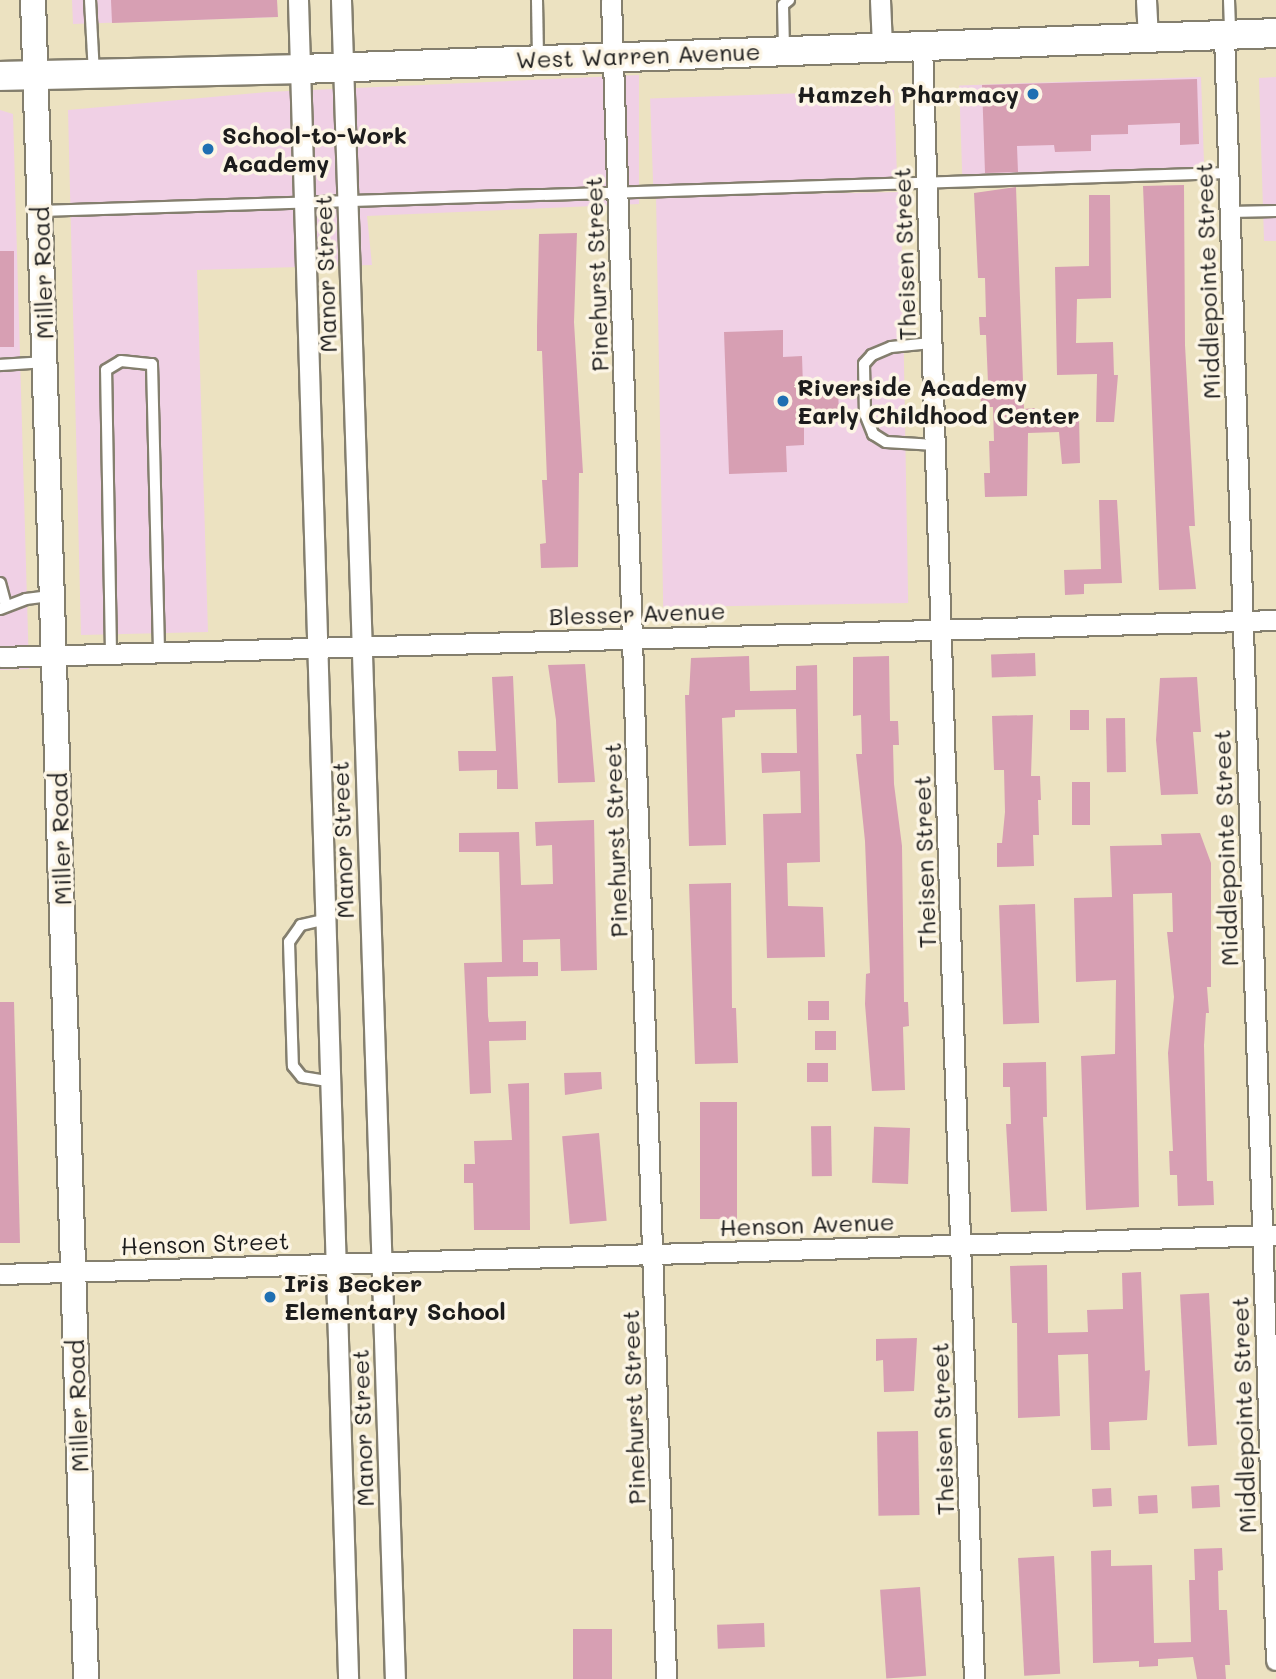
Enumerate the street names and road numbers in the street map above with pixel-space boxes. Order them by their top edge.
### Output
street label: West Warren Avenue [515,36,761,74]
street label: Middlepointe Street [1188,162,1226,400]
street label: Theisen Street [887,167,921,341]
street label: Pinehurst Street [578,176,614,372]
street label: Manor Street [308,195,342,353]
street label: Miller Road [25,206,59,340]
street label: Blesser Avenue [548,596,726,630]
street label: Middlepointe Street [1206,729,1244,967]
street label: Pinehurst Street [597,742,633,938]
street label: Manor Street [325,761,359,919]
street label: Miller Road [43,772,77,906]
street label: Theisen Street [907,775,941,949]
street label: Henson Avenue [719,1207,895,1241]
street label: Henson Street [120,1226,290,1260]
street label: Middlepointe Street [1224,1296,1262,1534]
street label: Pinehurst Street [615,1309,651,1505]
street label: Miller Road [60,1339,94,1473]
street label: Theisen Street [925,1342,959,1516]
street label: Manor Street [345,1349,379,1507]

